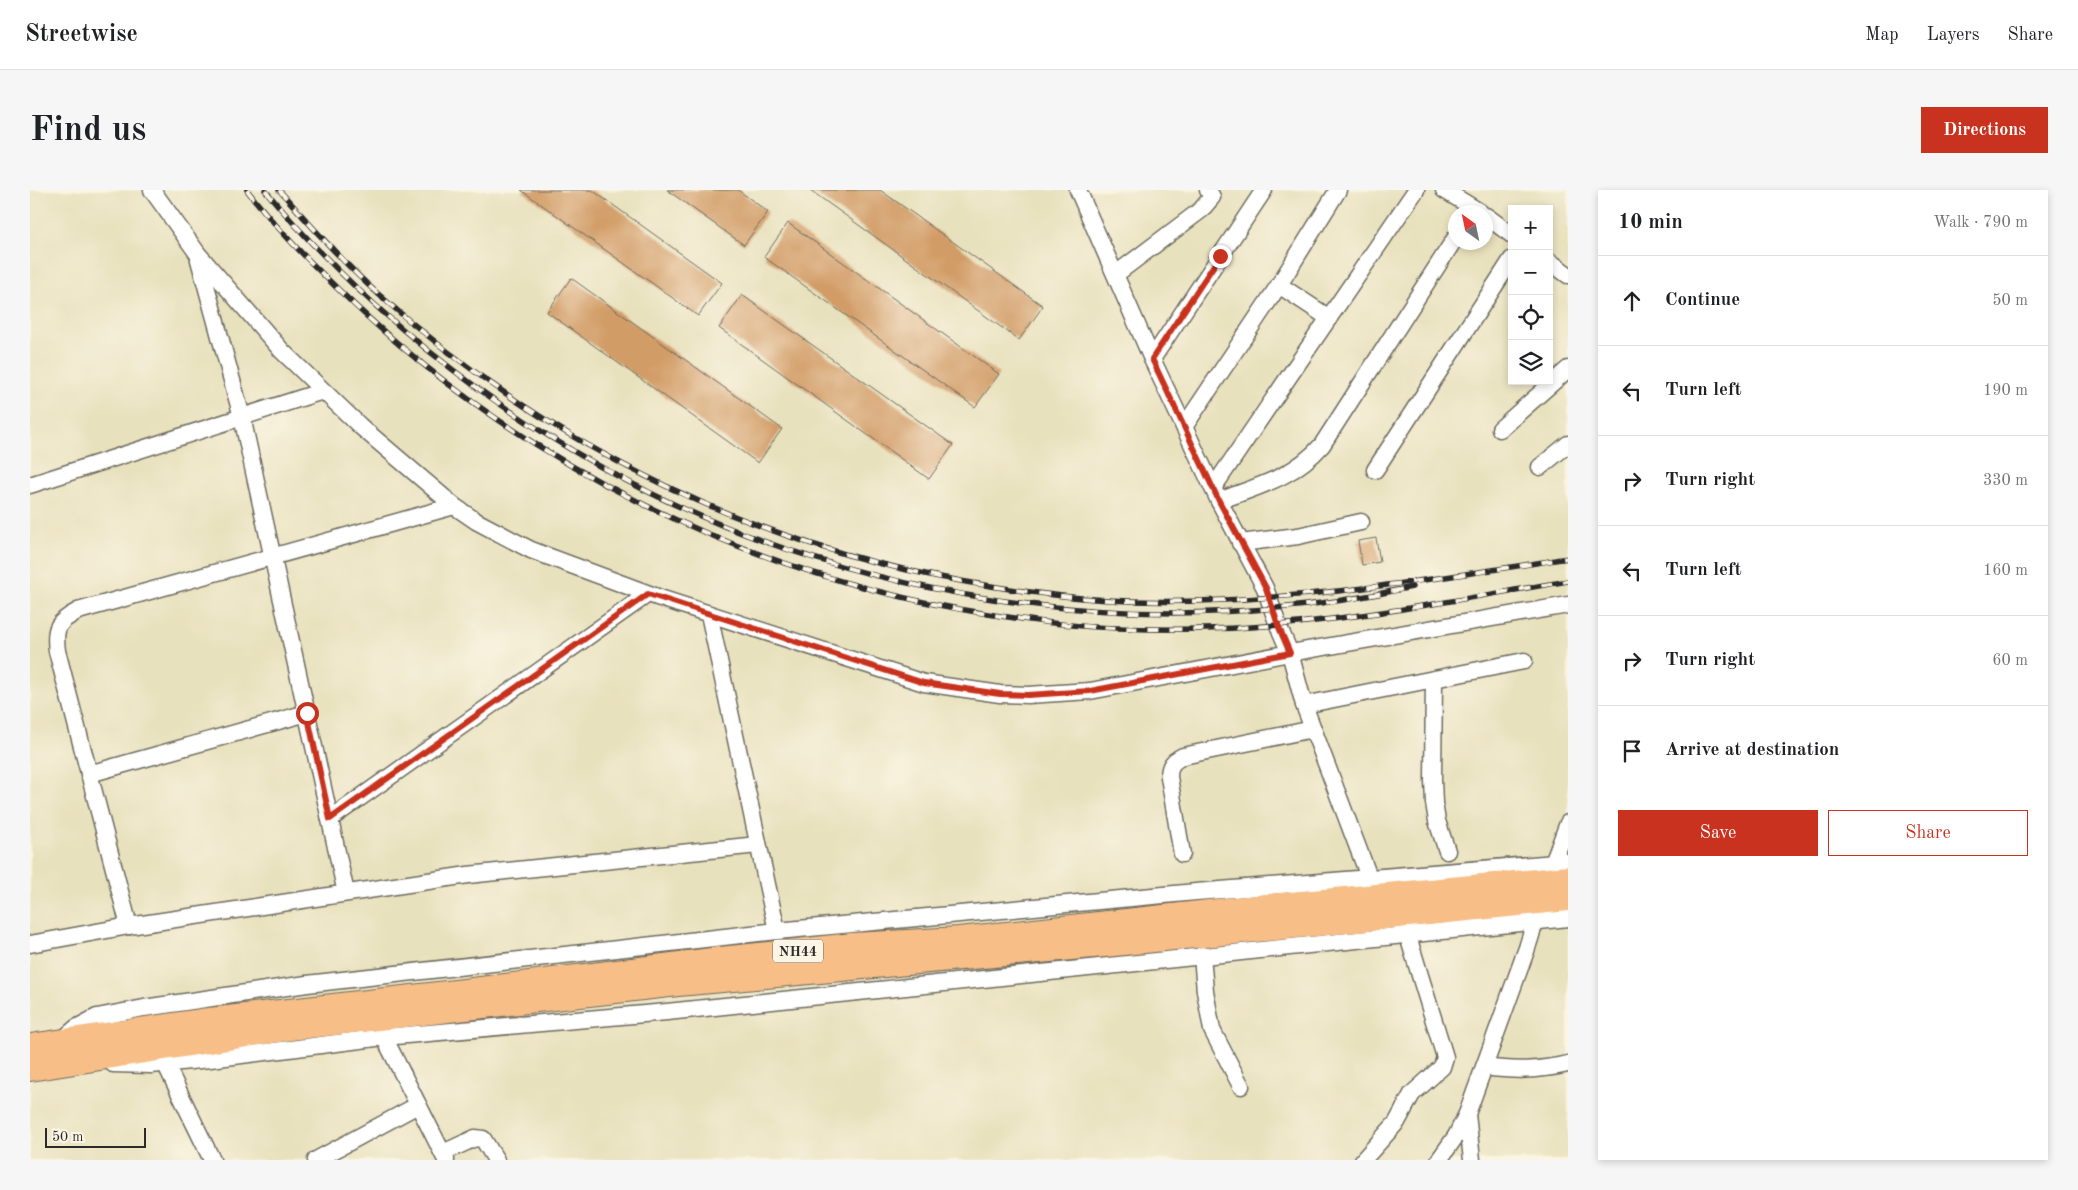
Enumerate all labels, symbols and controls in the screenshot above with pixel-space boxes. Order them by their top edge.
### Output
text: Streetwise [25,23,138,47]
text: Map [1865,26,1899,44]
text: Layers [1927,26,1979,44]
text: Share [2007,26,2053,44]
button: Directions [1921,107,2048,153]
text: Find us [30,113,146,148]
north arrow [1448,205,1493,250]
map controls [1508,205,1553,385]
button: + [1508,205,1553,250]
text: 10 min [1618,212,1683,233]
text: Walk · 790 m [1933,215,2028,231]
route end [1209,245,1232,268]
button: − [1508,250,1553,295]
icon: ahead [1618,287,1646,315]
text: Continue [1665,291,1740,310]
text: 50 m [1992,293,2028,309]
button: locate [1508,295,1553,340]
button: layers [1508,340,1553,385]
icon: left [1618,377,1646,405]
text: Turn left [1665,381,1742,400]
text: 190 m [1983,383,2028,399]
icon: right [1618,467,1646,495]
text: Turn right [1665,471,1755,490]
text: 330 m [1983,473,2028,489]
icon: left [1618,557,1646,585]
text: Turn left [1665,561,1742,580]
text: 160 m [1983,563,2028,579]
icon: right [1618,647,1646,675]
text: Turn right [1665,651,1755,670]
text: 60 m [1992,653,2028,669]
route start [296,702,319,725]
icon: arrive [1618,737,1646,765]
text: Arrive at destination [1665,741,1839,760]
button: Save [1618,810,1818,856]
button: Share [1828,810,2028,856]
road number: NH44 [773,939,823,962]
scale bar [45,1125,146,1148]
text: 50 m [52,1130,83,1144]

